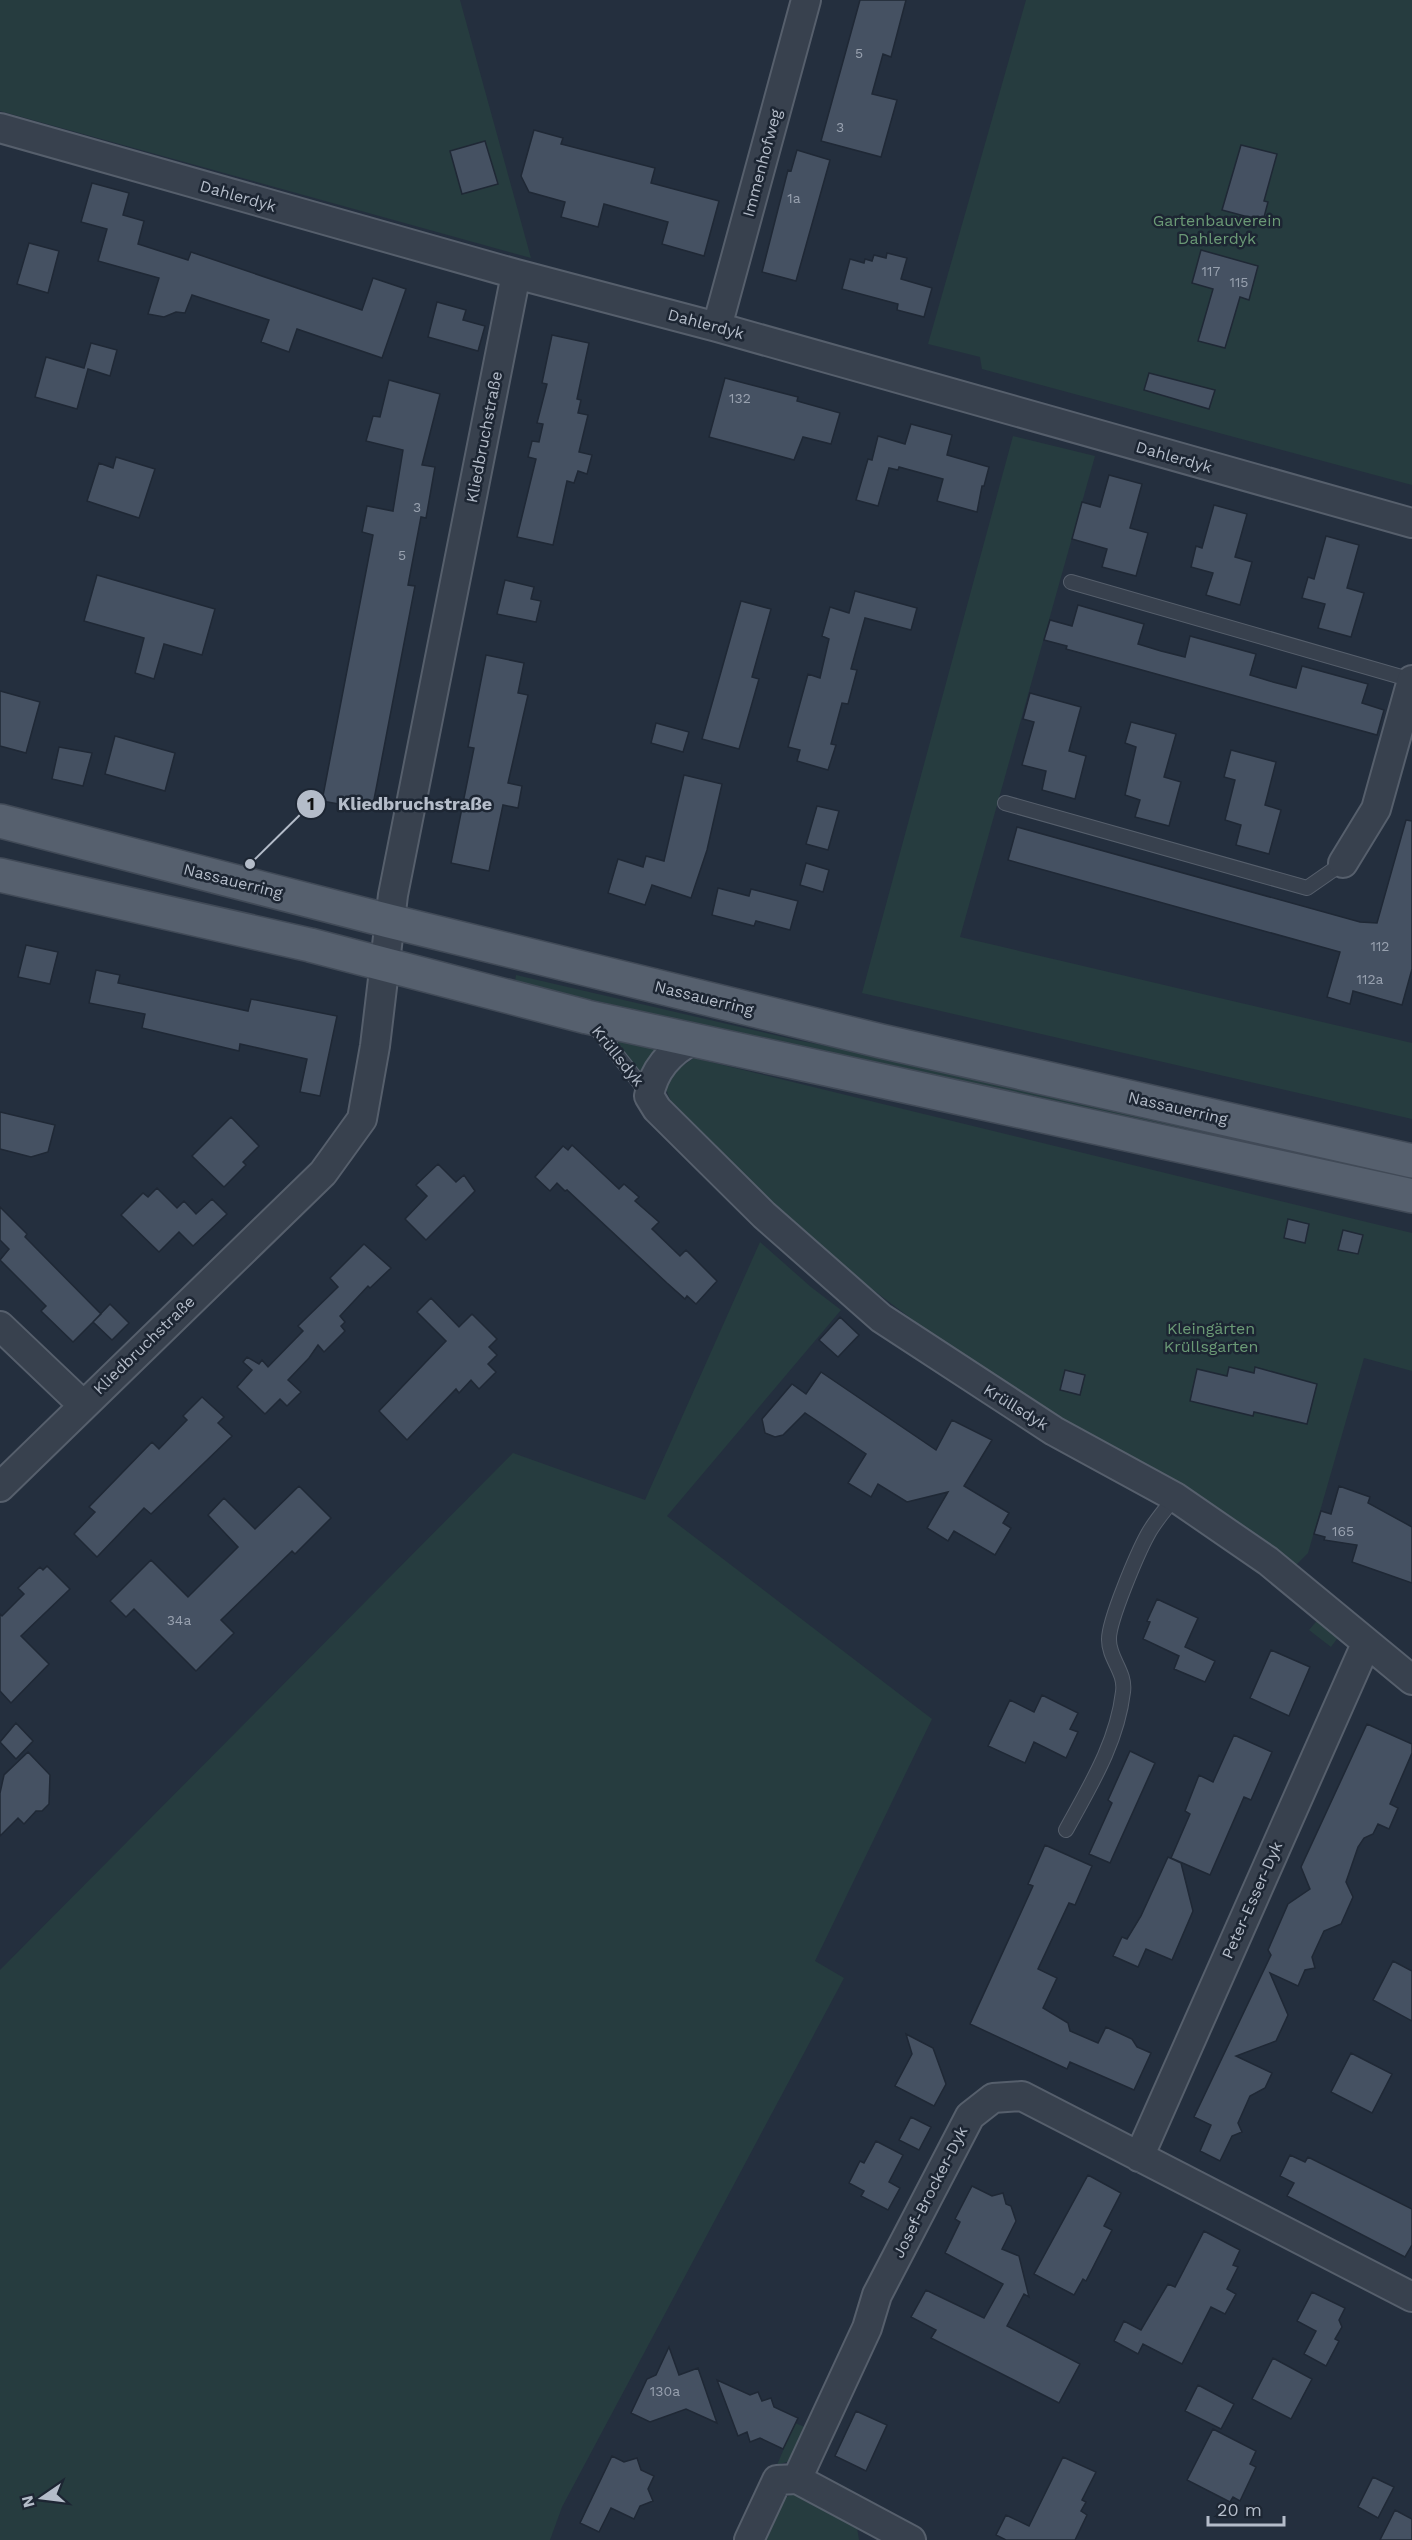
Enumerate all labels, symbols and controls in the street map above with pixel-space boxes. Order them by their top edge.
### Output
house number: 5 [855,45,863,61]
street label: Immenhofweg [738,107,786,219]
house number: 3 [836,119,844,135]
street label: Dahlerdyk [198,176,278,216]
house number: 1a [787,190,801,206]
park label: Gartenbauverein Dahlerdyk [1153,211,1281,248]
house number: 117 [1202,263,1221,279]
house number: 115 [1229,274,1249,290]
street label: Dahlerdyk [666,305,746,343]
street label: Kliedbruchstraße [462,370,506,504]
house number: 132 [729,390,751,406]
street label: Dahlerdyk [1134,437,1214,477]
house number: 3 [413,499,421,515]
house number: 5 [398,547,406,563]
callout: Kliedbruchstraße [296,786,505,822]
text: 1 [307,793,315,814]
text: Kliedbruchstraße [338,793,492,814]
street label: Nassauerring [181,860,285,903]
house number: 112 [1370,938,1390,954]
house number: 112a [1356,971,1384,987]
street label: Nassauerring [652,977,756,1020]
street label: Krüllsdyk [588,1022,648,1090]
street label: Nassauerring [1126,1087,1230,1129]
street label: Kliedbruchstraße [89,1292,199,1398]
park label: Kleingärten Krüllsgarten [1164,1319,1258,1356]
street label: Krüllsdyk [980,1380,1052,1434]
house number: 165 [1332,1523,1354,1539]
house number: 34a [167,1612,191,1628]
street label: Peter-Esser-Dyk [1218,1838,1286,1962]
street label: Josef-Brocker-Dyk [889,2123,971,2261]
house number: 130a [650,2383,680,2399]
north arrow [12,2468,72,2528]
scale bar [1208,2489,1284,2527]
text: N [17,2493,39,2510]
text: 20 m [1217,2499,1262,2520]

